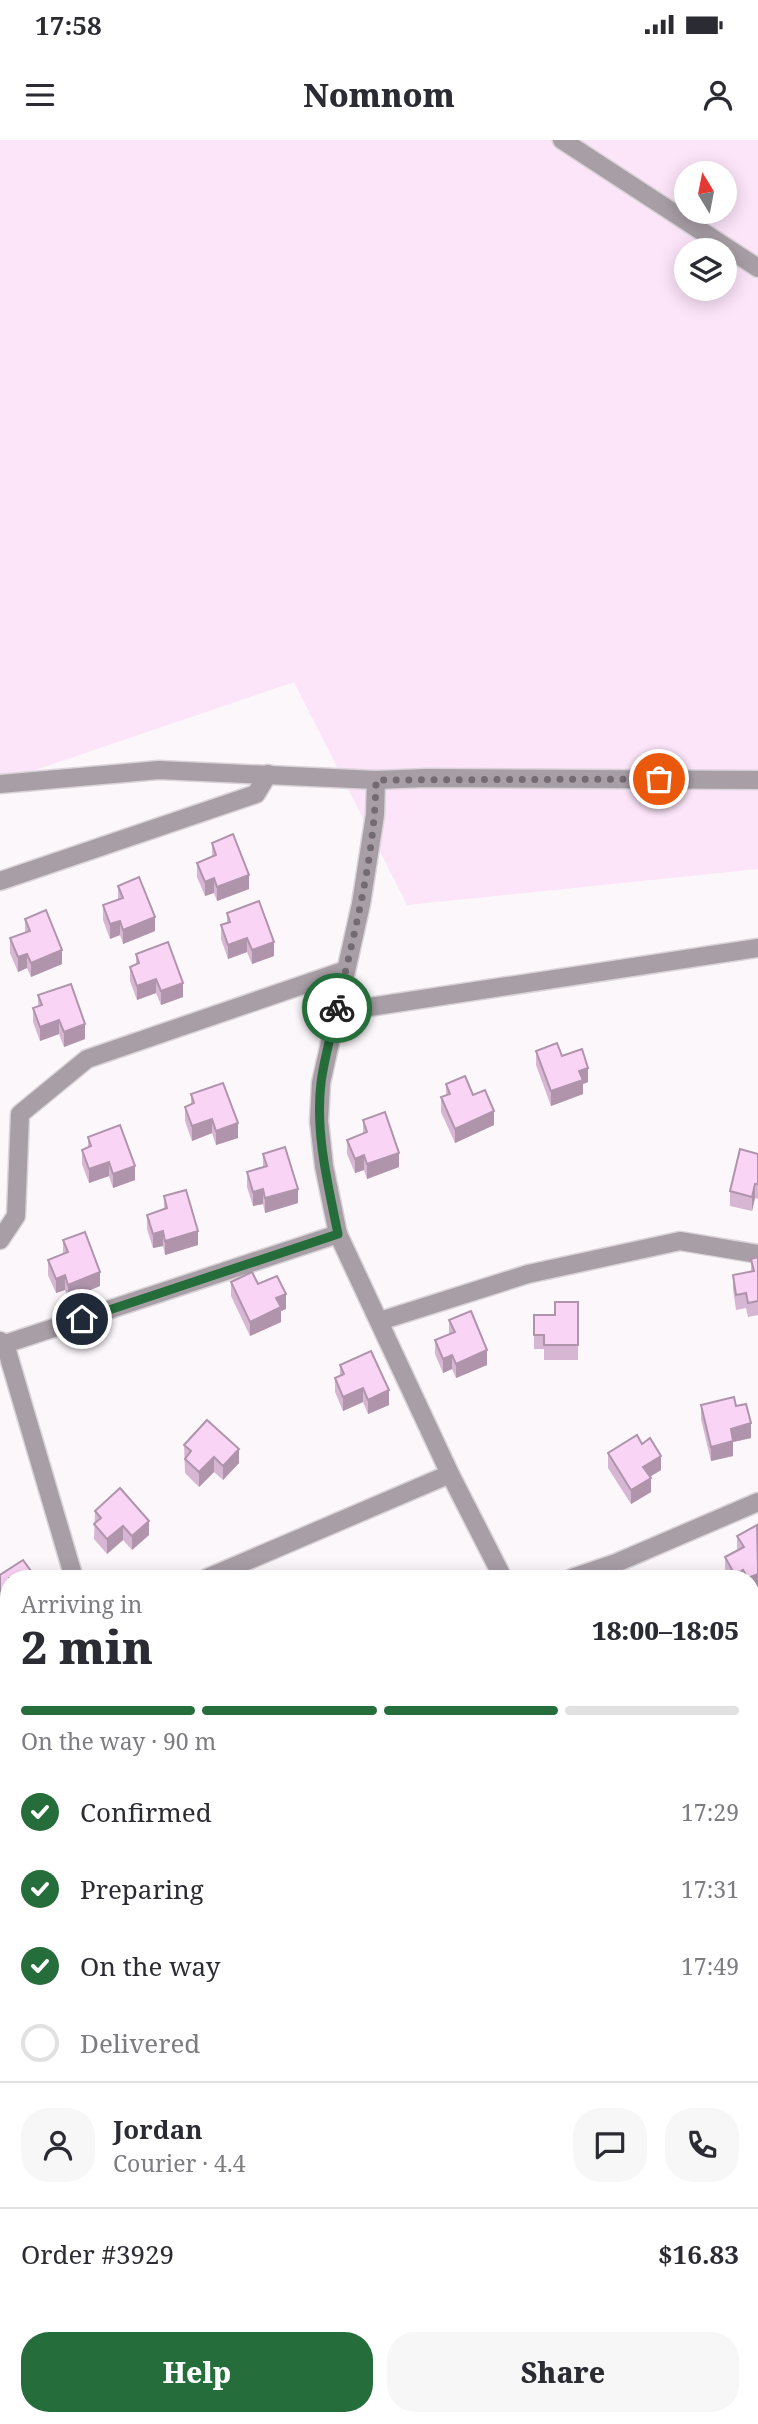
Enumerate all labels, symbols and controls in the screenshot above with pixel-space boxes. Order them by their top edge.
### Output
text: 17:58 [35,7,102,43]
text: Nomnom [303,73,455,116]
icon: menu [21,76,59,114]
icon: person [699,76,737,114]
north arrow [674,161,737,224]
map controls [674,161,737,301]
button: layers [674,238,737,301]
pin [629,749,689,809]
icon: bag [640,760,678,798]
courier [302,973,372,1043]
icon: bike [318,989,356,1027]
pin [52,1289,112,1349]
icon: home [63,1300,101,1338]
text: Arriving in [21,1588,142,1620]
text: 18:00–18:05 [592,1612,739,1648]
text: 2 min [21,1615,153,1677]
text: On the way · 90 m [21,1725,216,1757]
icon: check [21,1793,59,1831]
text: Confirmed [80,1794,212,1830]
text: 17:29 [681,1796,739,1828]
icon: check [21,1870,59,1908]
text: Preparing [80,1871,204,1907]
text: 17:31 [681,1873,739,1905]
icon: check [21,1947,59,1985]
text: On the way [80,1948,220,1984]
text: 17:49 [681,1950,739,1982]
text: Delivered [80,2025,200,2061]
button: person [21,2108,95,2182]
button: chat [573,2108,647,2182]
button: phone [665,2108,739,2182]
text: Jordan [113,2111,203,2147]
text: Courier · 4.4 [113,2147,246,2179]
text: Order #3929 [21,2236,174,2272]
text: $16.83 [658,2236,739,2272]
button: Help [21,2332,373,2412]
button: Share [387,2332,739,2412]

